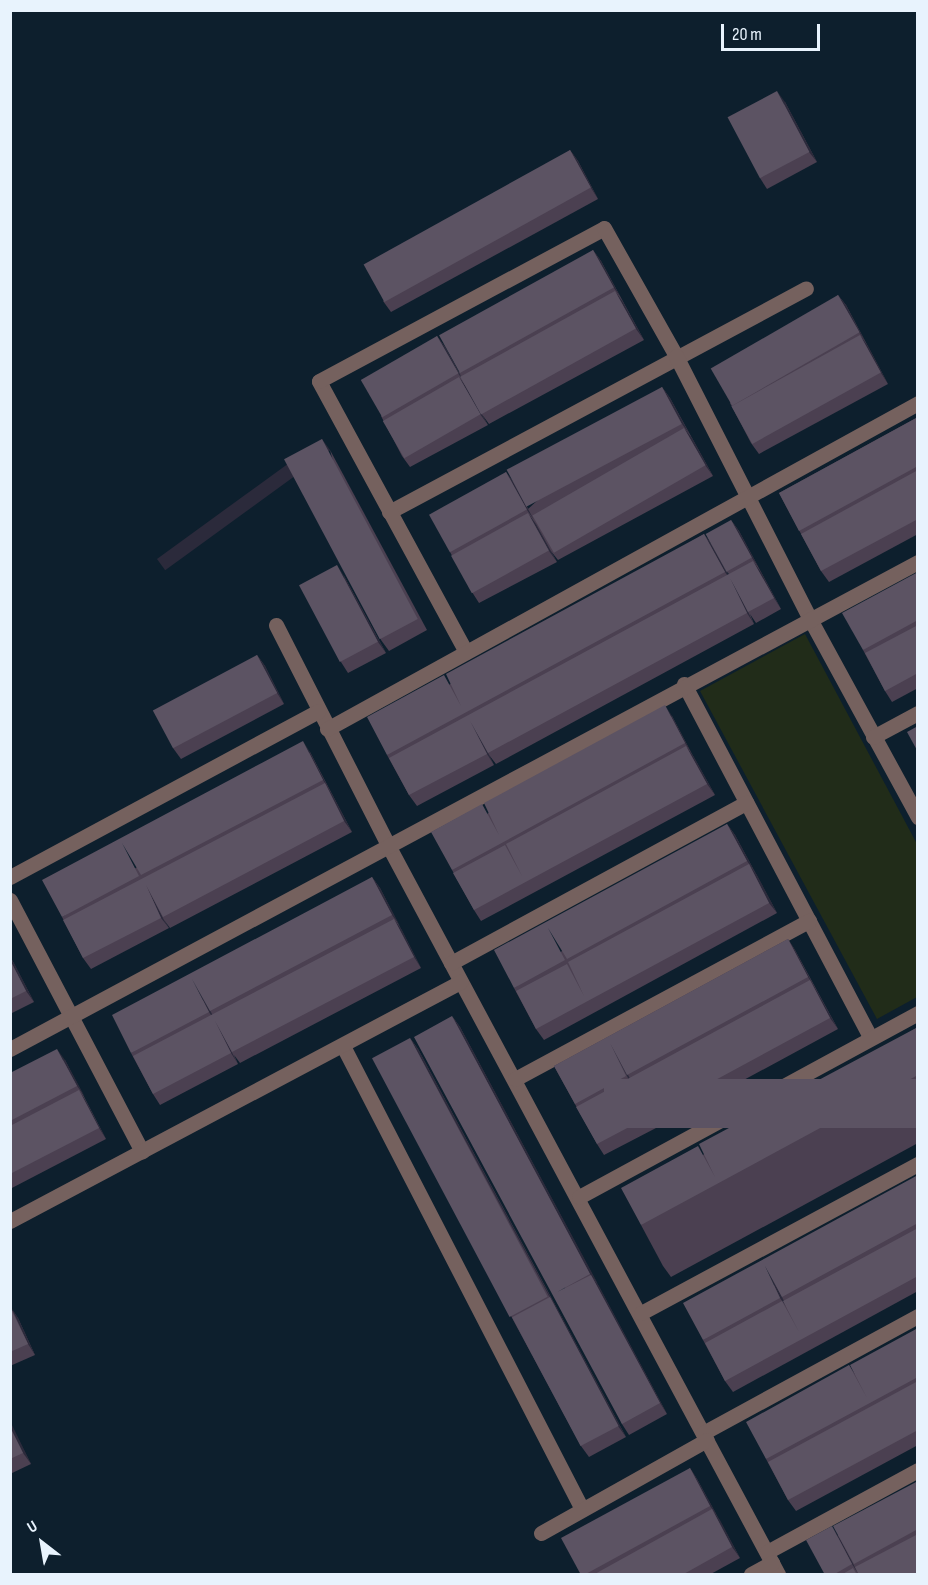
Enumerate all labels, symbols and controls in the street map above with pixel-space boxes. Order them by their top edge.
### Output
scale bar [724,12,823,50]
text: 20 m [732,24,762,45]
north arrow [12,1513,72,1573]
text: U [24,1517,41,1537]

